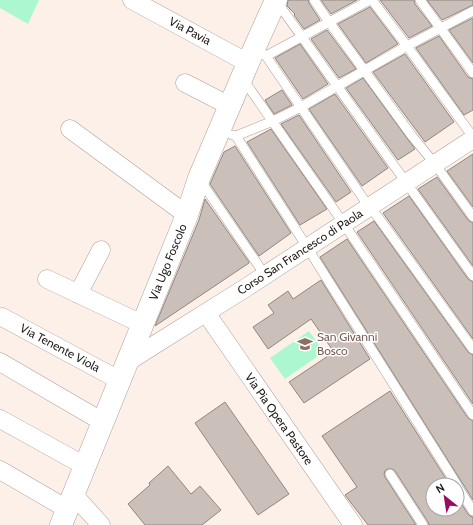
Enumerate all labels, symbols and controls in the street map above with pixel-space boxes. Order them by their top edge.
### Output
street label: Via Pavia [167,13,214,48]
street label: Corso San Francesco di Paola [234,205,366,298]
street label: Via Ugo Foscolo [145,221,190,302]
street label: Via Tenente Viola [18,320,103,375]
place label: San Givanni Bosco [317,329,377,358]
school or university icon: San Givanni Bosco [296,335,314,353]
street label: Via Pia Opera Pastore [242,370,317,467]
north arrow [425,477,465,517]
text: N [433,480,447,496]

